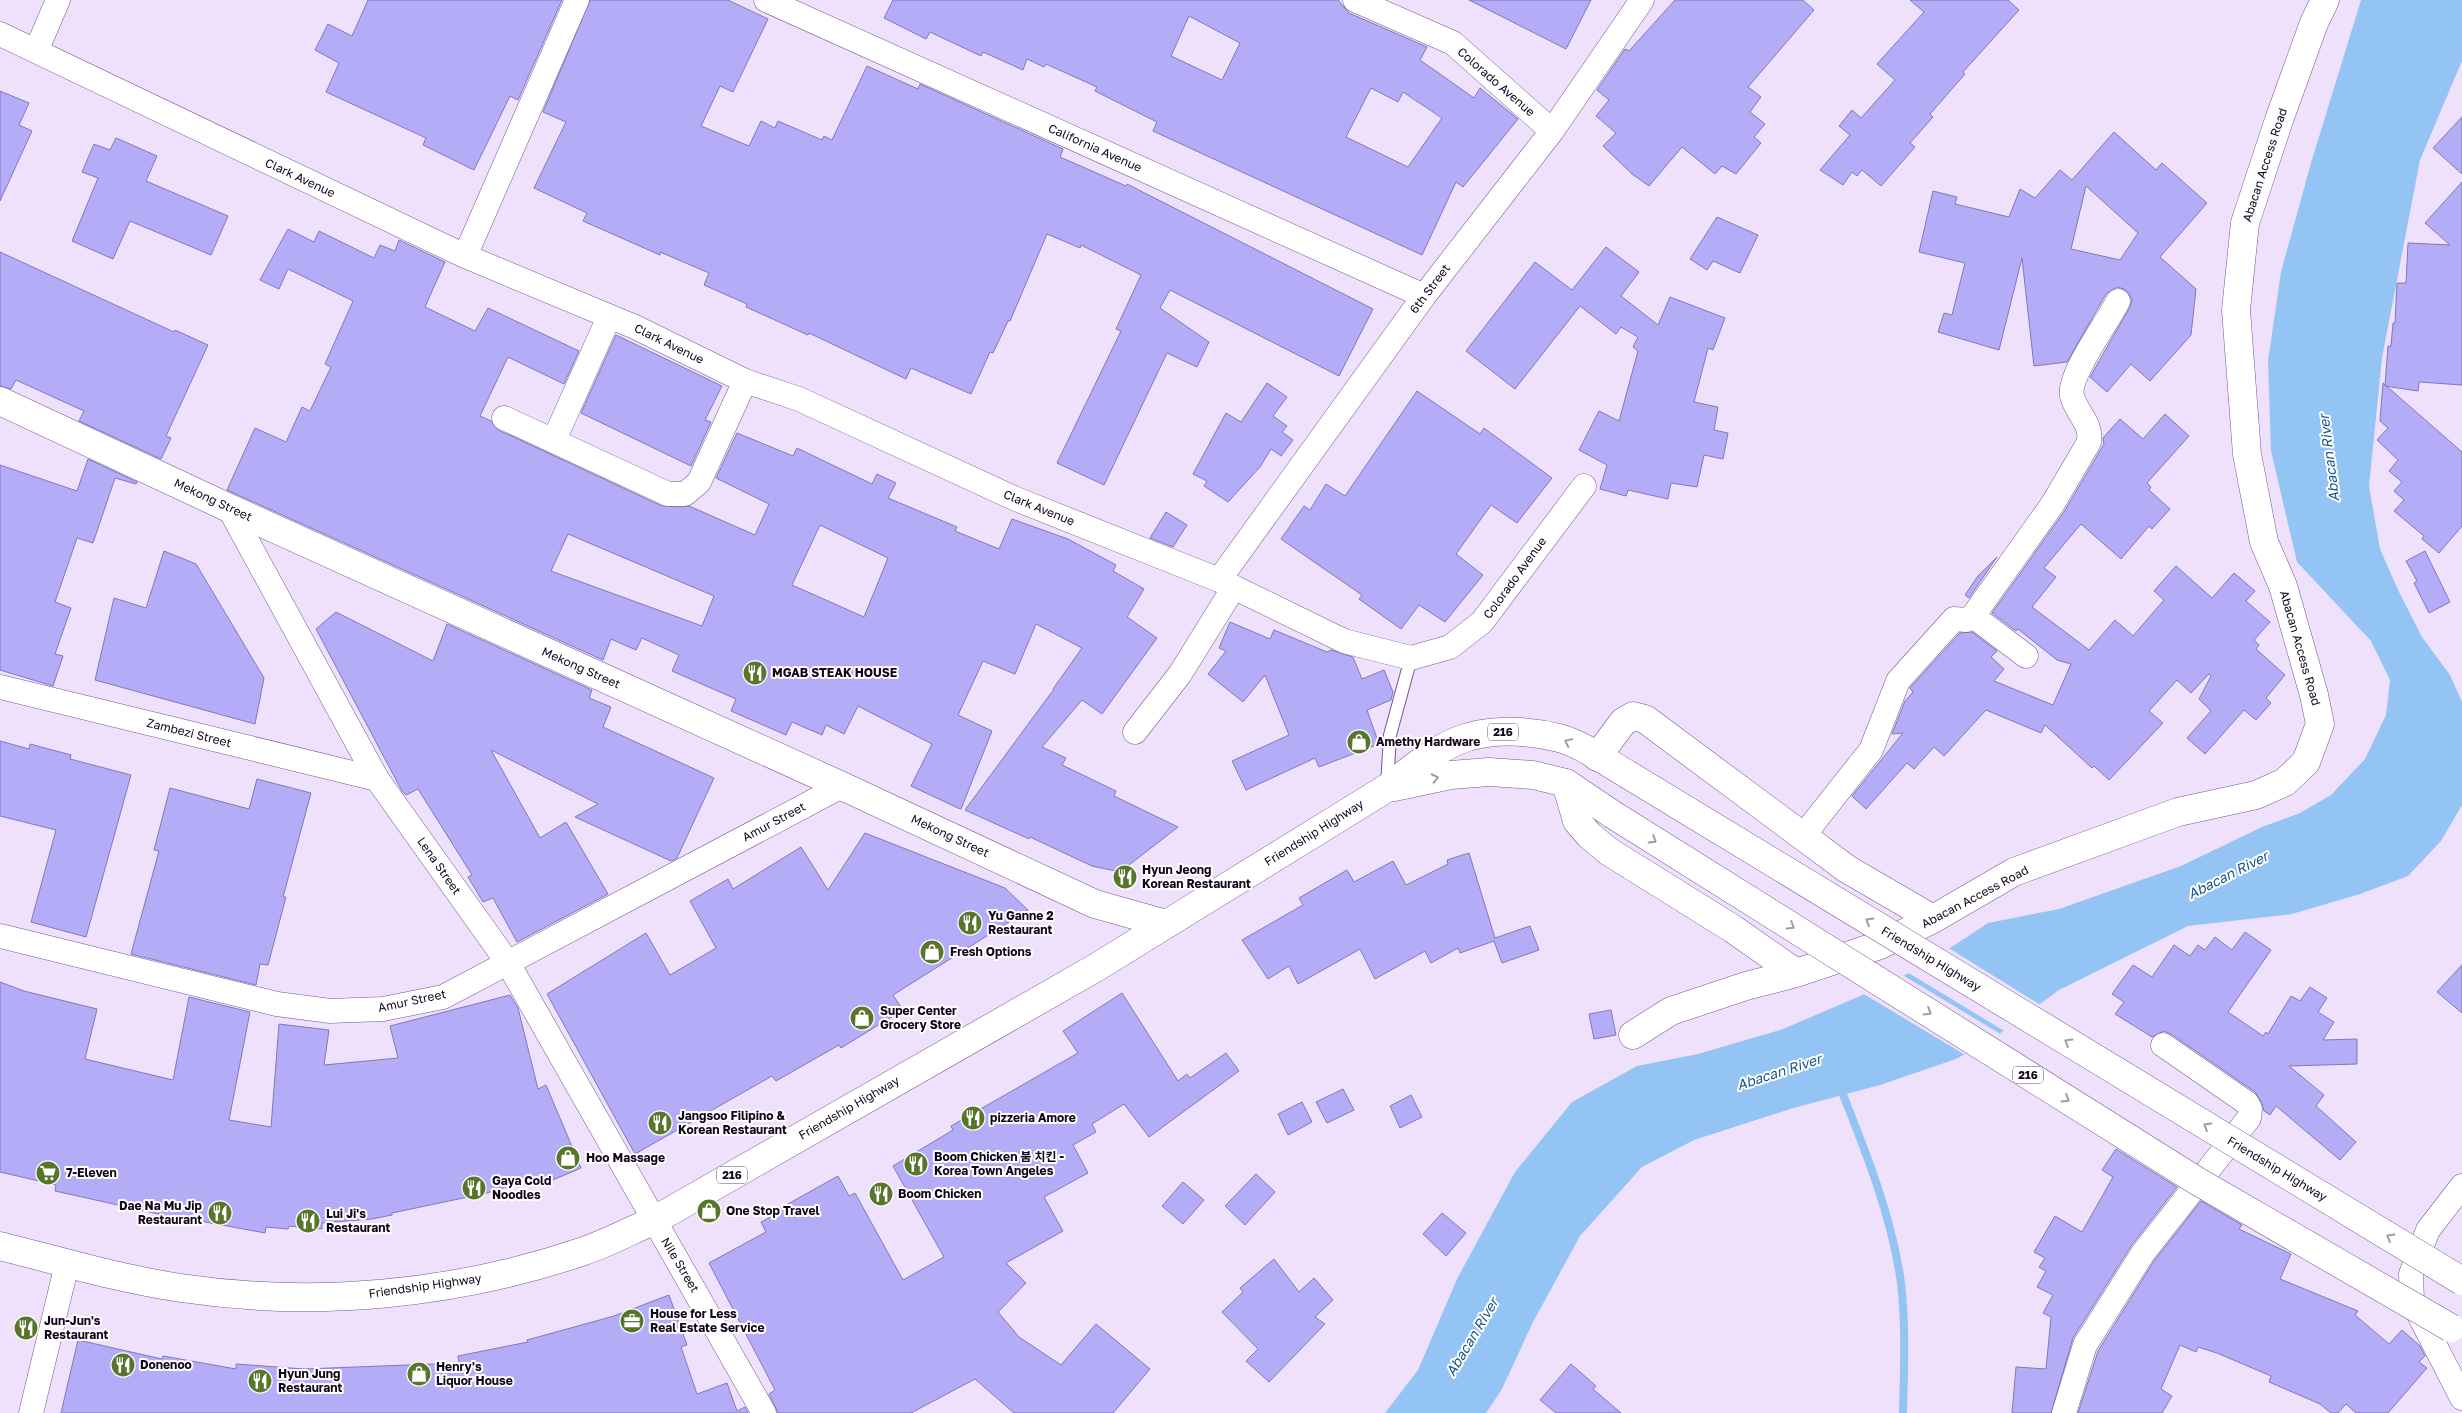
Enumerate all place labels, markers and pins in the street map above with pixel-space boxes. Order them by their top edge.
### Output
restaurant icon: MGAB STEAK HOUSE [742,660,768,686]
place label: MGAB STEAK HOUSE [772,665,897,680]
shop icon: Amethy Hardware [1346,729,1372,755]
place label: Amethy Hardware [1376,734,1480,749]
place label: Hyun Jeong Korean Restaurant [1142,862,1251,891]
restaurant icon: Hyun Jeong Korean Restaurant [1112,864,1138,890]
place label: Yu Ganne 2 Restaurant [988,908,1054,937]
restaurant icon: Yu Ganne 2 Restaurant [957,910,983,936]
shop icon: Fresh Options [919,939,945,965]
place label: Fresh Options [950,944,1032,959]
place label: Super Center Grocery Store [880,1003,961,1032]
shop icon: Super Center Grocery Store [849,1005,875,1031]
restaurant icon: pizzeria Amore [960,1105,986,1131]
place label: Jangsoo Filipino & Korean Restaurant [678,1108,787,1137]
restaurant icon: Jangsoo Filipino & Korean Restaurant [647,1110,673,1136]
place label: pizzeria Amore [990,1110,1076,1125]
shop icon: Hoo Massage [555,1145,581,1171]
place label: Boom Chicken 붐 치킨 - Korea Town Angeles [934,1149,1065,1178]
place label: Hoo Massage [586,1150,665,1165]
restaurant icon: Boom Chicken 붐 치킨 - Korea Town Angeles [903,1151,929,1177]
supermarket icon: 7-Eleven [35,1160,61,1186]
place label: 7-Eleven [66,1165,117,1180]
place label: Gaya Cold Noodles [492,1173,551,1202]
restaurant icon: Gaya Cold Noodles [461,1175,487,1201]
restaurant icon: Boom Chicken [868,1181,894,1207]
place label: Boom Chicken [898,1186,981,1201]
place label: Dae Na Mu Jip Restaurant [119,1198,203,1227]
shop icon: One Stop Travel [696,1198,722,1224]
restaurant icon: Dae Na Mu Jip Restaurant [207,1200,233,1226]
place label: One Stop Travel [726,1203,820,1218]
place label: Lui Ji's Restaurant [326,1206,391,1235]
restaurant icon: Lui Ji's Restaurant [295,1208,321,1234]
place label: House for Less Real Estate Service [650,1306,765,1335]
office icon: House for Less Real Estate Service [619,1308,645,1334]
place label: Jun-Jun's Restaurant [44,1313,109,1342]
restaurant icon: Jun-Jun's Restaurant [13,1315,39,1341]
restaurant icon: Donenoo [110,1352,136,1378]
place label: Donenoo [140,1357,192,1372]
place label: Henry's Liquor House [436,1359,513,1388]
shop icon: Henry's Liquor House [406,1361,432,1387]
place label: Hyun Jung Restaurant [278,1366,343,1395]
restaurant icon: Hyun Jung Restaurant [247,1368,273,1394]

